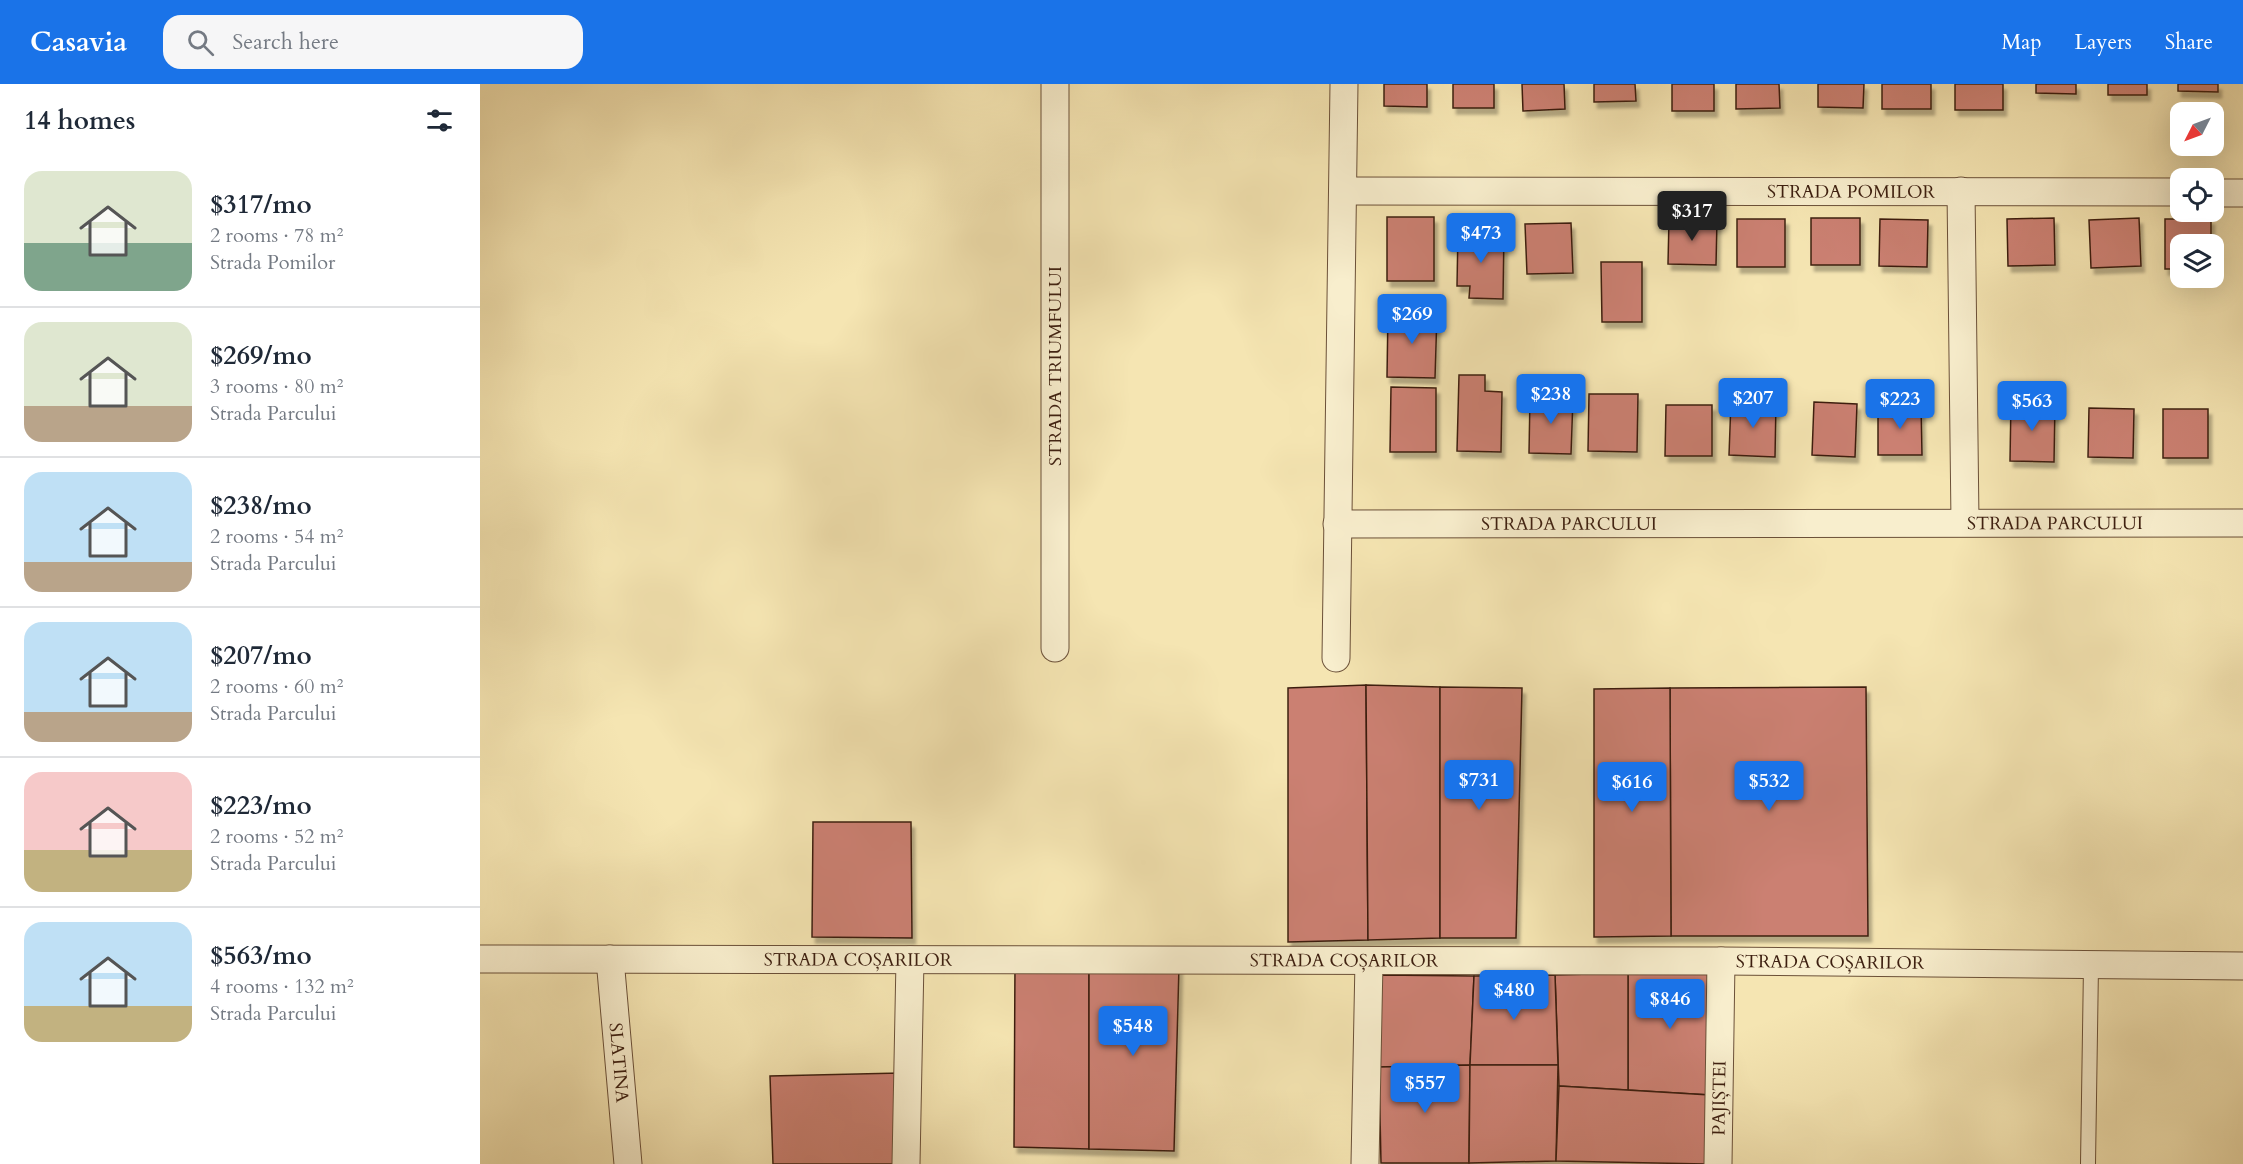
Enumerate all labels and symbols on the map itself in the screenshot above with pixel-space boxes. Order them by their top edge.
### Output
north arrow [2170,102,2224,156]
street label: STRADA POMILOR [1767,180,1936,205]
pin: $317 [1656,191,1728,242]
pin: $473 [1445,213,1517,264]
street label: STRADA TRIUMFULUI [1043,266,1068,466]
pin: $269 [1376,294,1448,345]
pin: $238 [1515,374,1587,425]
pin: $207 [1717,378,1789,429]
pin: $223 [1864,379,1936,430]
pin: $563 [1996,381,2068,432]
street label: STRADA PARCULUI [1967,511,2143,536]
street label: STRADA PARCULUI [1481,512,1657,537]
pin: $731 [1443,760,1515,811]
pin: $532 [1733,761,1805,812]
pin: $616 [1596,762,1668,813]
street label: STRADA COȘARILOR [764,947,953,973]
street label: STRADA COȘARILOR [1250,948,1439,974]
street label: STRADA COȘARILOR [1736,949,1925,976]
pin: $480 [1478,970,1550,1021]
pin: $846 [1634,979,1706,1030]
pin: $548 [1097,1006,1169,1057]
street label: SLATINA [603,1022,635,1104]
street label: PAJIȘTEI [1706,1060,1733,1136]
pin: $557 [1389,1063,1461,1114]

